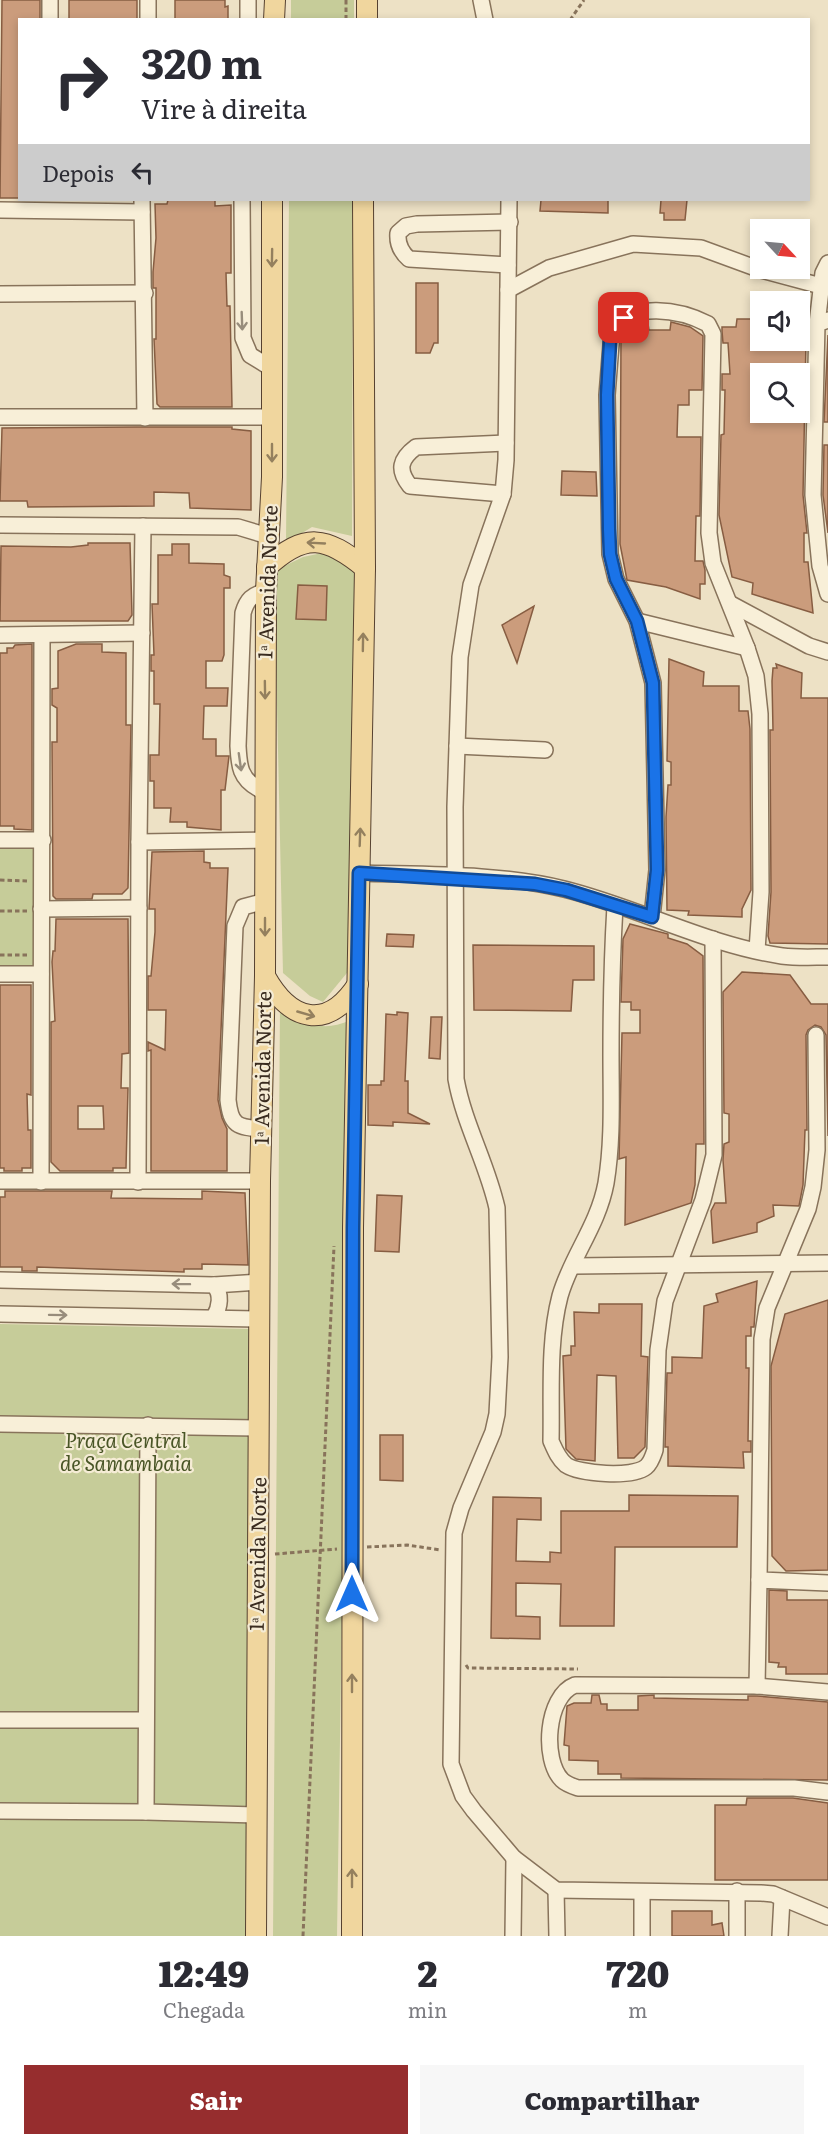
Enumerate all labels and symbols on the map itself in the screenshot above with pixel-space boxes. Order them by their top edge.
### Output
north arrow [750,219,810,279]
one-way arrow [266,247,278,267]
pin [598,292,649,343]
one-way arrow [236,310,248,330]
one-way arrow [266,442,278,462]
street label: 1ᵃ Avenida Norte [248,504,284,659]
one-way arrow [306,537,326,548]
one-way arrow [357,632,369,652]
one-way arrow [259,679,271,699]
one-way arrow [234,752,245,771]
one-way arrow [354,827,366,847]
one-way arrow [259,916,271,936]
street label: 1ᵃ Avenida Norte [245,991,277,1145]
one-way arrow [296,1008,315,1020]
one-way arrow [172,1278,192,1290]
one-way arrow [48,1309,68,1321]
park label: Praça Central de Samambaia [60,1424,193,1477]
street label: 1ᵃ Avenida Norte [240,1477,272,1631]
position arrow [320,1562,384,1626]
one-way arrow [346,1673,358,1693]
one-way arrow [346,1868,358,1888]

